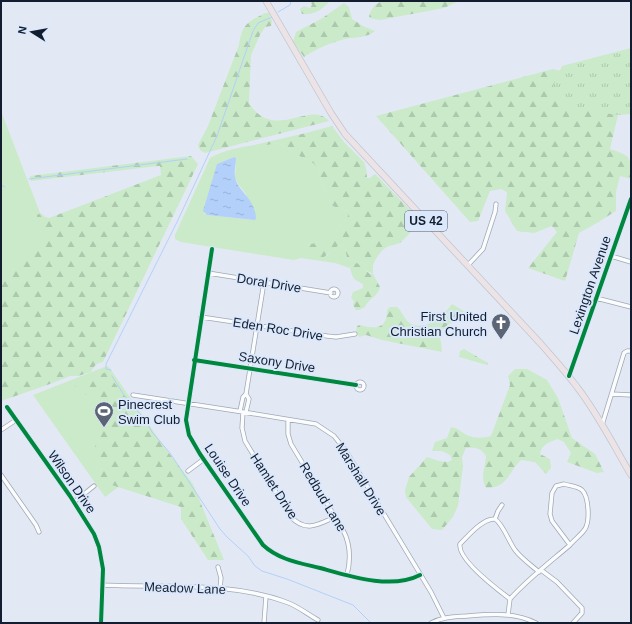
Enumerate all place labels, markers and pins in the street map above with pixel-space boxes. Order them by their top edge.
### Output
place label: First United Christian Church [390,309,487,339]
church icon: First United Christian Church [490,312,512,340]
place label: Pinecrest Swim Club [118,397,180,427]
sports icon: Pinecrest Swim Club [93,400,115,428]

